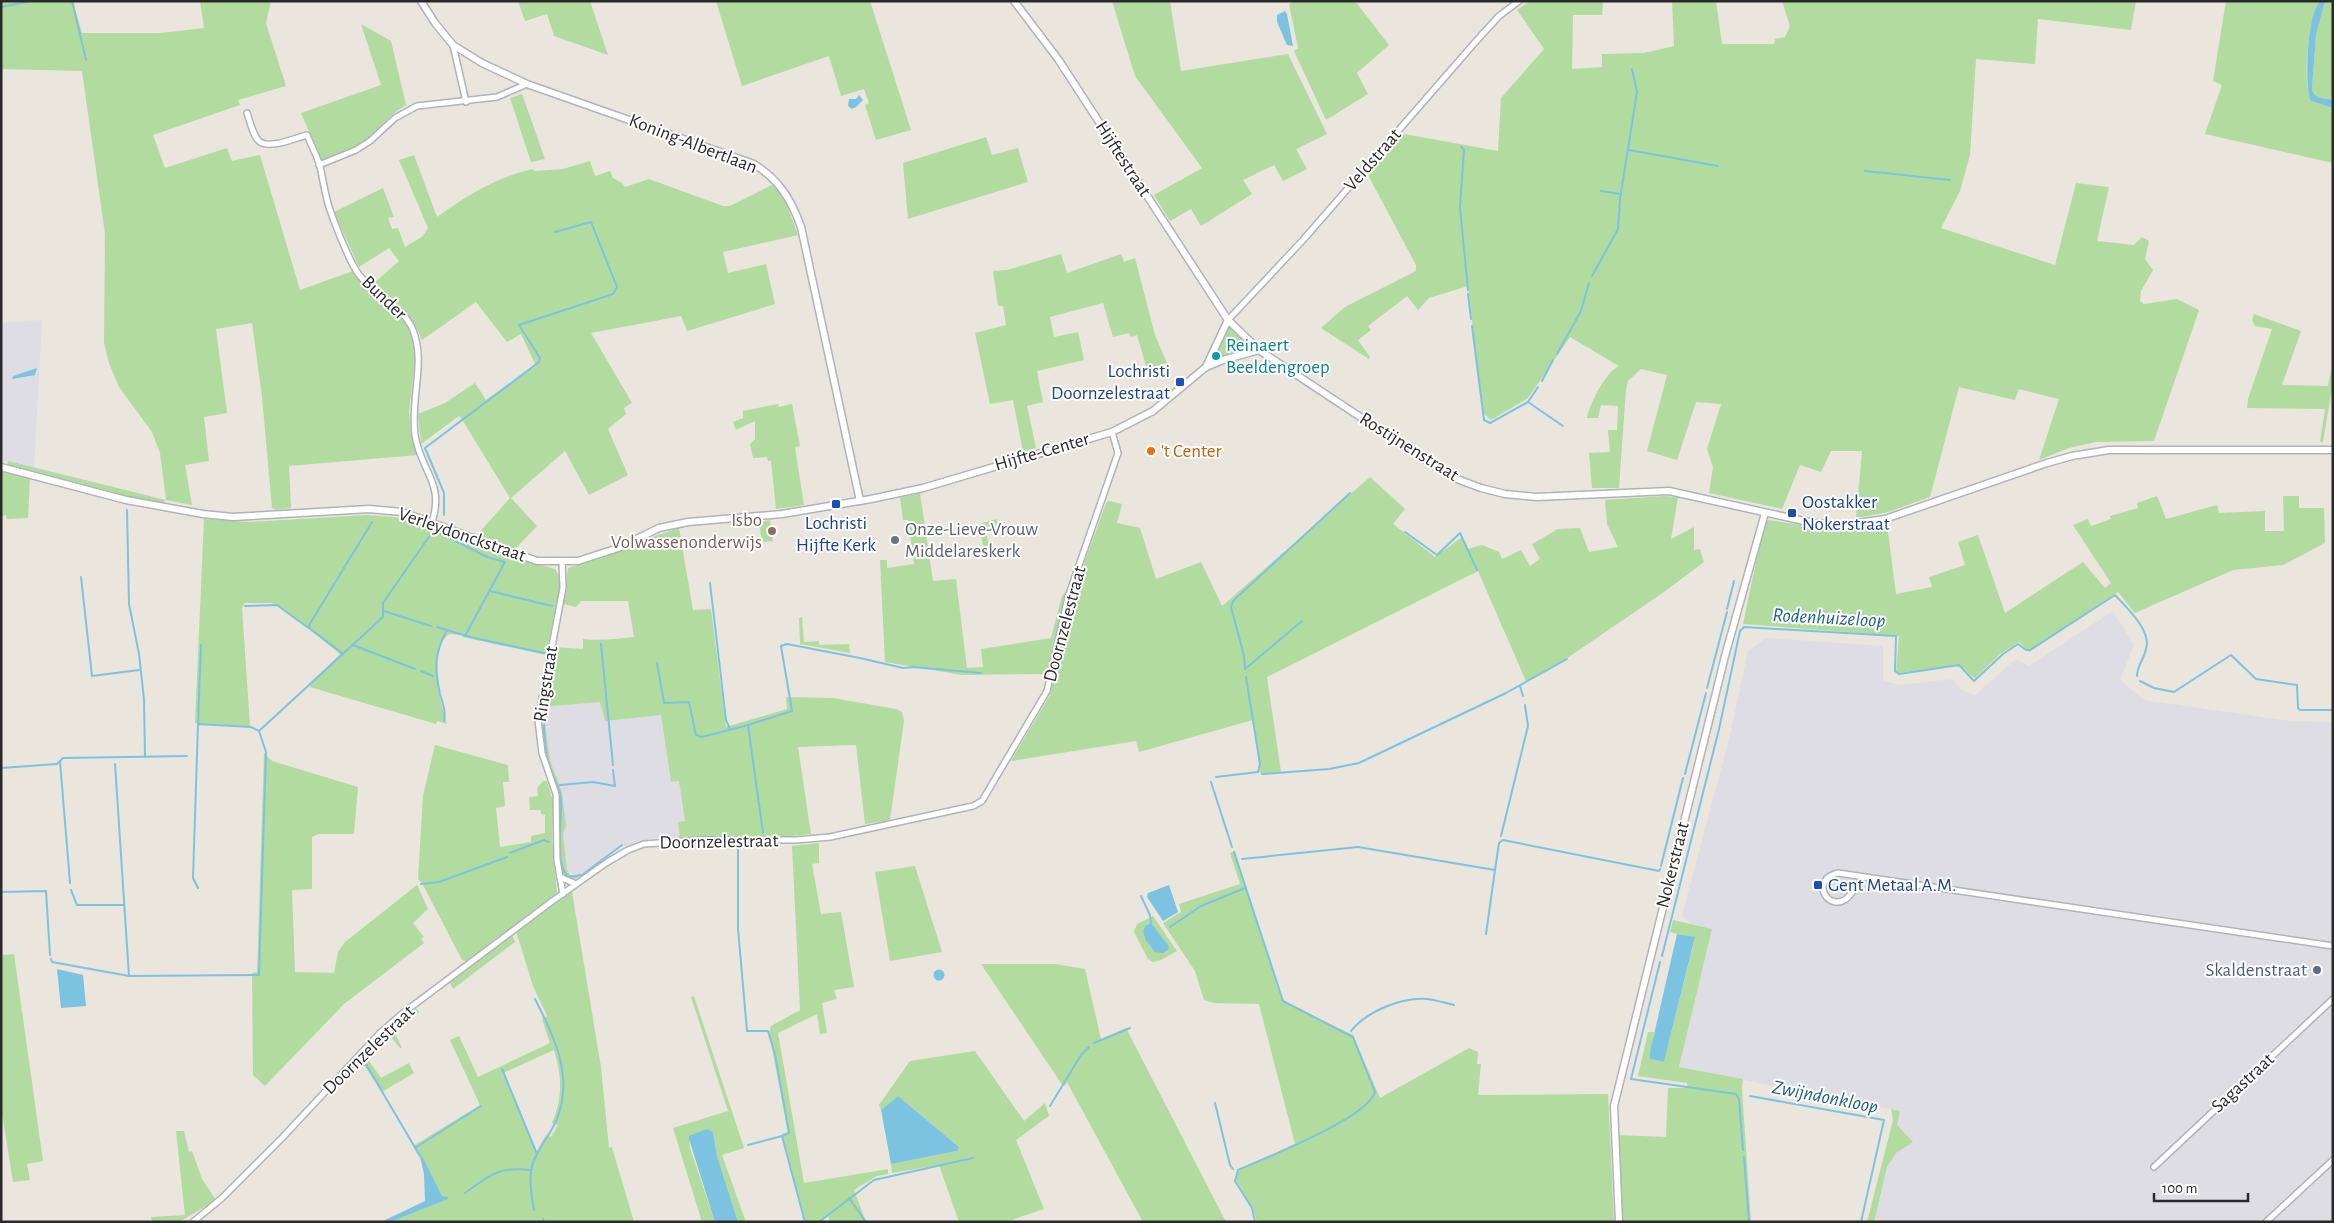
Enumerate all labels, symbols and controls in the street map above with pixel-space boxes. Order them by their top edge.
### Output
street label: Koning-Albertlaan [626,111,760,177]
street label: Hijftestraat [1092,118,1154,200]
street label: Veldstraat [1341,125,1405,195]
street label: Bunder [358,272,410,324]
place label: Reinaert Beeldengroep [1226,336,1330,377]
marker: Reinaert Beeldengroep [1210,350,1222,362]
place label: Lochristi Doornzelestraat [1051,362,1170,403]
marker: Lochristi Doornzelestraat [1174,376,1186,388]
street label: Rostijnenstraat [1356,409,1462,485]
street label: Hijfte-Center [992,429,1092,475]
place label: 't Center [1161,442,1222,461]
marker: 't Center [1145,445,1157,457]
place label: Oostakker Nokerstraat [1802,493,1890,534]
marker: Lochristi Hijfte Kerk [830,498,842,510]
street label: Verleydonckstraat [396,504,528,566]
marker: Oostakker Nokerstraat [1786,507,1798,519]
place label: Isbo Volwassenonderwijs [611,511,762,552]
place label: Lochristi Hijfte Kerk [796,514,876,555]
place label: Onze-Lieve-Vrouw Middelareskerk [905,520,1038,561]
marker: Isbo Volwassenonderwijs [766,525,778,537]
marker: Onze-Lieve-Vrouw Middelareskerk [889,534,901,546]
street label: Doornzelestraat [1040,564,1090,684]
water label: Rodenhuizeloop [1772,605,1886,631]
street label: Ringstraat [531,645,561,723]
street label: Nokerstraat [1653,820,1693,910]
street label: Doornzelestraat [659,831,779,853]
place label: Gent Metaal A.M. [1828,876,1956,895]
marker: Gent Metaal A.M. [1812,879,1824,891]
place label: Skaldenstraat [2205,961,2307,980]
marker: Skaldenstraat [2311,964,2323,976]
street label: Doornzelestraat [320,1002,418,1098]
street label: Sagastraat [2208,1050,2278,1116]
water label: Zwijndonkloop [1770,1077,1880,1117]
scale bar [2154,1170,2248,1202]
text: 100 m [2162,1181,2197,1196]

